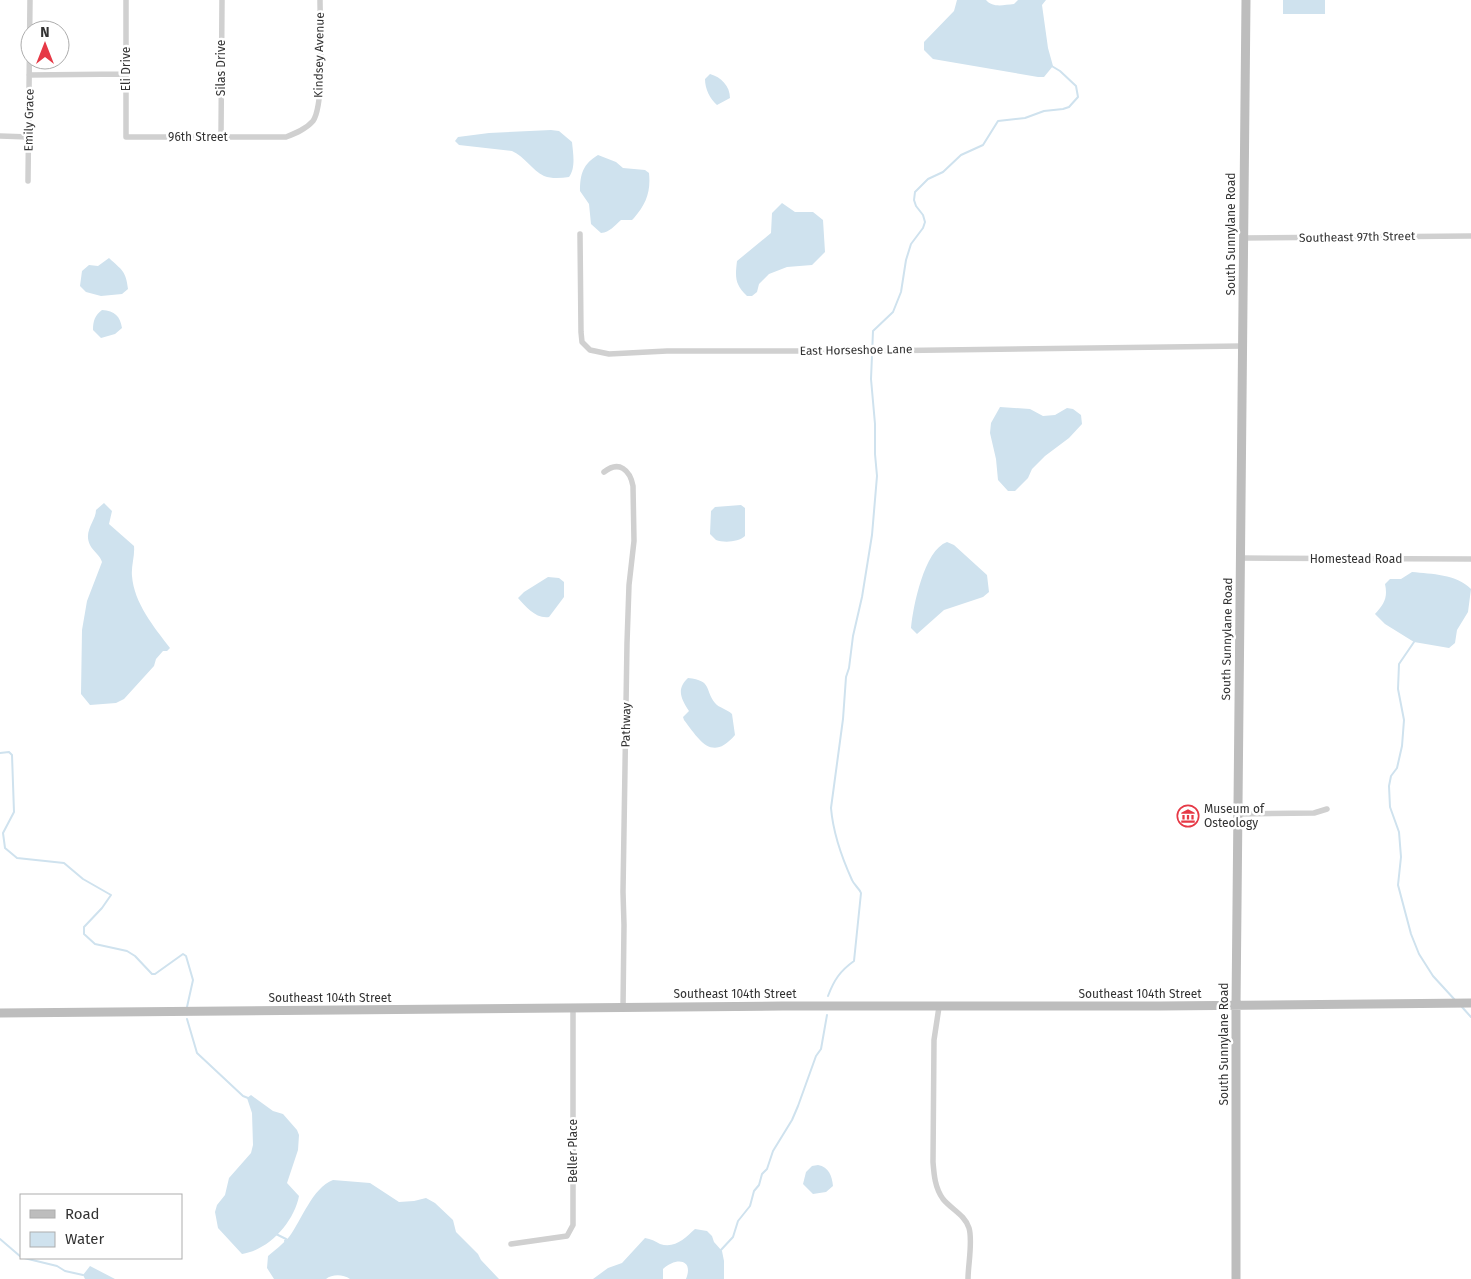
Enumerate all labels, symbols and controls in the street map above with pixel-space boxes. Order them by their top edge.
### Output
street label: Kindsey Avenue [311,12,327,98]
north arrow [20,20,70,70]
text: N [40,24,50,41]
street label: Silas Drive [214,40,228,96]
street label: Eli Drive [119,47,133,91]
street label: Emily Grace [21,88,37,152]
street label: 96th Street [168,130,229,144]
street label: South Sunnylane Road [1224,173,1238,295]
street label: Southeast 97th Street [1299,229,1416,245]
street label: East Horseshoe Lane [799,342,913,358]
street label: Homestead Road [1310,552,1402,566]
street label: South Sunnylane Road [1219,577,1235,701]
street label: Pathway [619,702,633,748]
place label: Museum of Osteology [1204,802,1265,830]
museum icon: Museum of Osteology [1176,804,1200,828]
street label: South Sunnylane Road [1217,983,1231,1105]
street label: Southeast 104th Street [673,987,797,1001]
street label: Southeast 104th Street [1078,987,1202,1001]
street label: Southeast 104th Street [268,991,392,1005]
street label: Beller Place [566,1119,580,1183]
legend [20,1194,182,1259]
text: Road [65,1205,100,1223]
text: Water [65,1230,104,1248]

